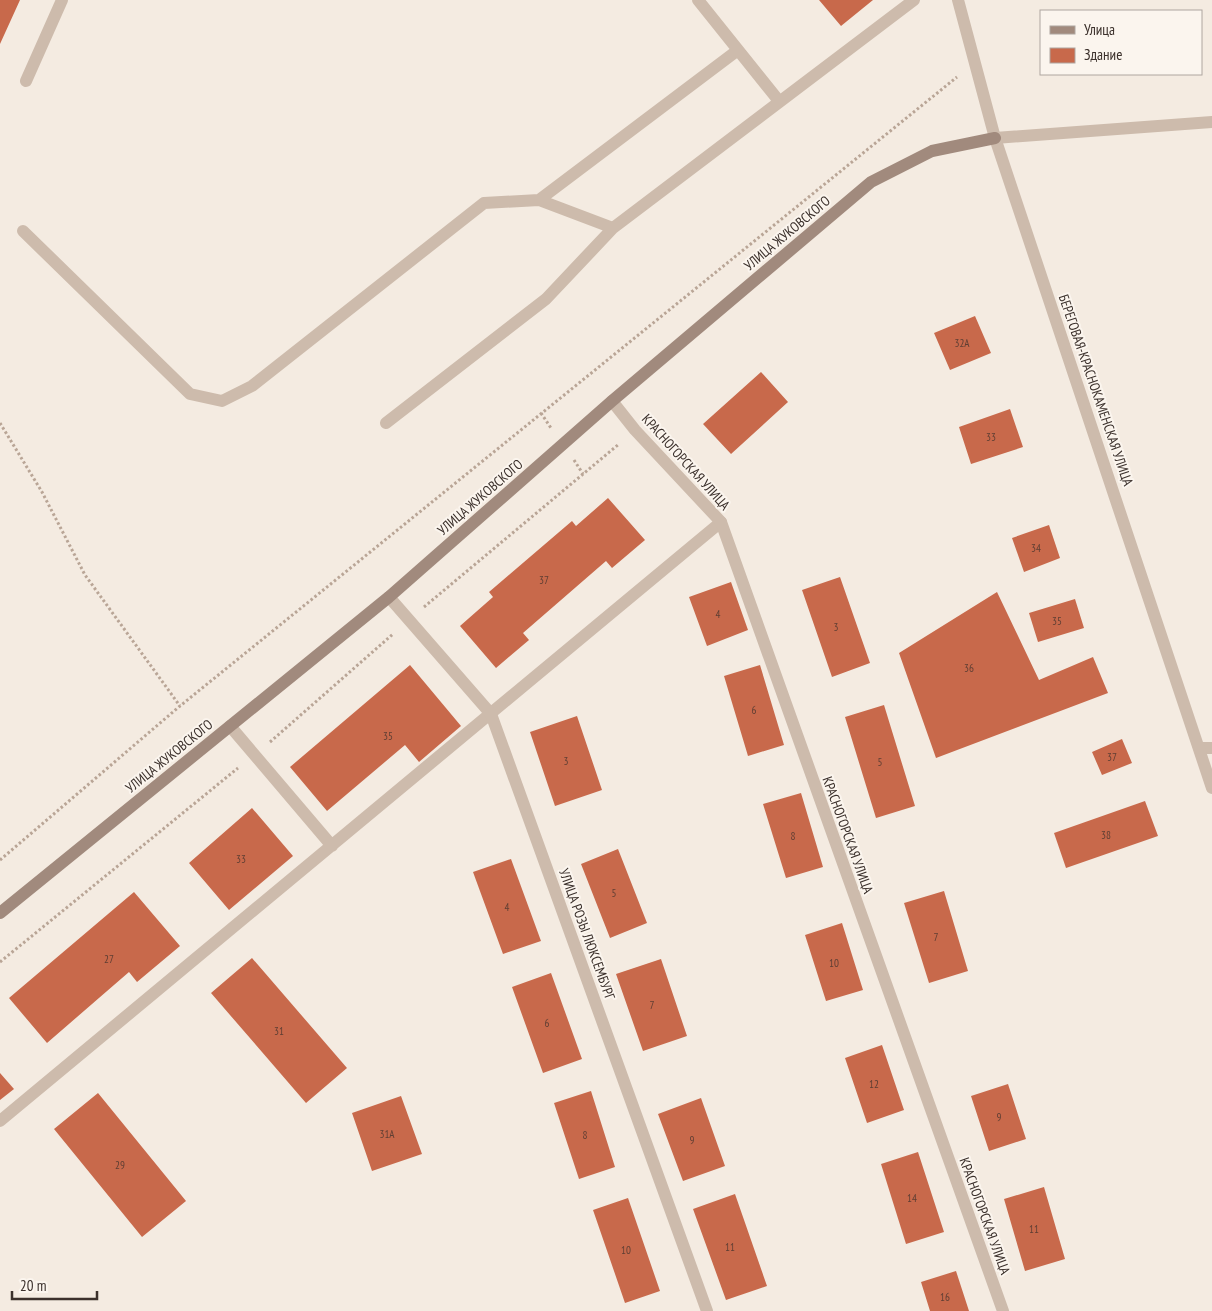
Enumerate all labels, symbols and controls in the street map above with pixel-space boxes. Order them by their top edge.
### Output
legend [1040,10,1202,75]
text: Улица [1084,20,1115,39]
text: Здание [1084,45,1122,64]
street label: УЛИЦА ЖУКОВСКОГО [740,191,834,274]
street label: БЕРЕГОВАЯ-КРАСНОКАМЕНСКАЯ УЛИЦА [1055,292,1137,488]
house number: 32А [954,336,970,350]
street label: КРАСНОГОРСКАЯ УЛИЦА [638,410,734,514]
house number: 33 [986,430,996,444]
street label: УЛИЦА ЖУКОВСКОГО [434,455,527,539]
house number: 34 [1031,541,1041,555]
house number: 37 [539,573,549,587]
house number: 4 [716,607,721,621]
house number: 35 [1052,614,1062,628]
house number: 3 [834,620,839,634]
house number: 36 [964,661,974,675]
house number: 6 [752,703,757,717]
street label: УЛИЦА ЖУКОВСКОГО [122,715,217,797]
house number: 35 [383,729,393,743]
house number: 37 [1107,750,1117,764]
house number: 3 [564,754,569,768]
house number: 5 [878,755,883,769]
street label: КРАСНОГОРСКАЯ УЛИЦА [818,774,878,896]
house number: 38 [1101,828,1111,842]
house number: 8 [791,829,796,843]
house number: 33 [236,852,246,866]
street label: УЛИЦА РОЗЫ ЛЮКСЕМБУРГ [555,866,619,1003]
house number: 5 [612,886,617,900]
house number: 4 [505,900,510,914]
house number: 7 [934,930,939,944]
house number: 27 [104,952,114,966]
house number: 10 [829,956,839,970]
house number: 7 [650,998,655,1012]
house number: 6 [545,1016,550,1030]
house number: 31 [274,1024,284,1038]
house number: 12 [869,1077,879,1091]
house number: 9 [997,1110,1002,1124]
house number: 31А [379,1127,395,1141]
house number: 8 [583,1128,588,1142]
house number: 9 [690,1133,695,1147]
street label: КРАСНОГОРСКАЯ УЛИЦА [955,1155,1015,1277]
house number: 29 [115,1158,125,1172]
house number: 14 [907,1191,917,1205]
house number: 11 [1029,1222,1039,1236]
house number: 11 [725,1240,735,1254]
house number: 10 [621,1243,631,1257]
scale bar [12,1268,98,1300]
text: 20 m [20,1276,46,1295]
house number: 16 [940,1290,950,1304]

